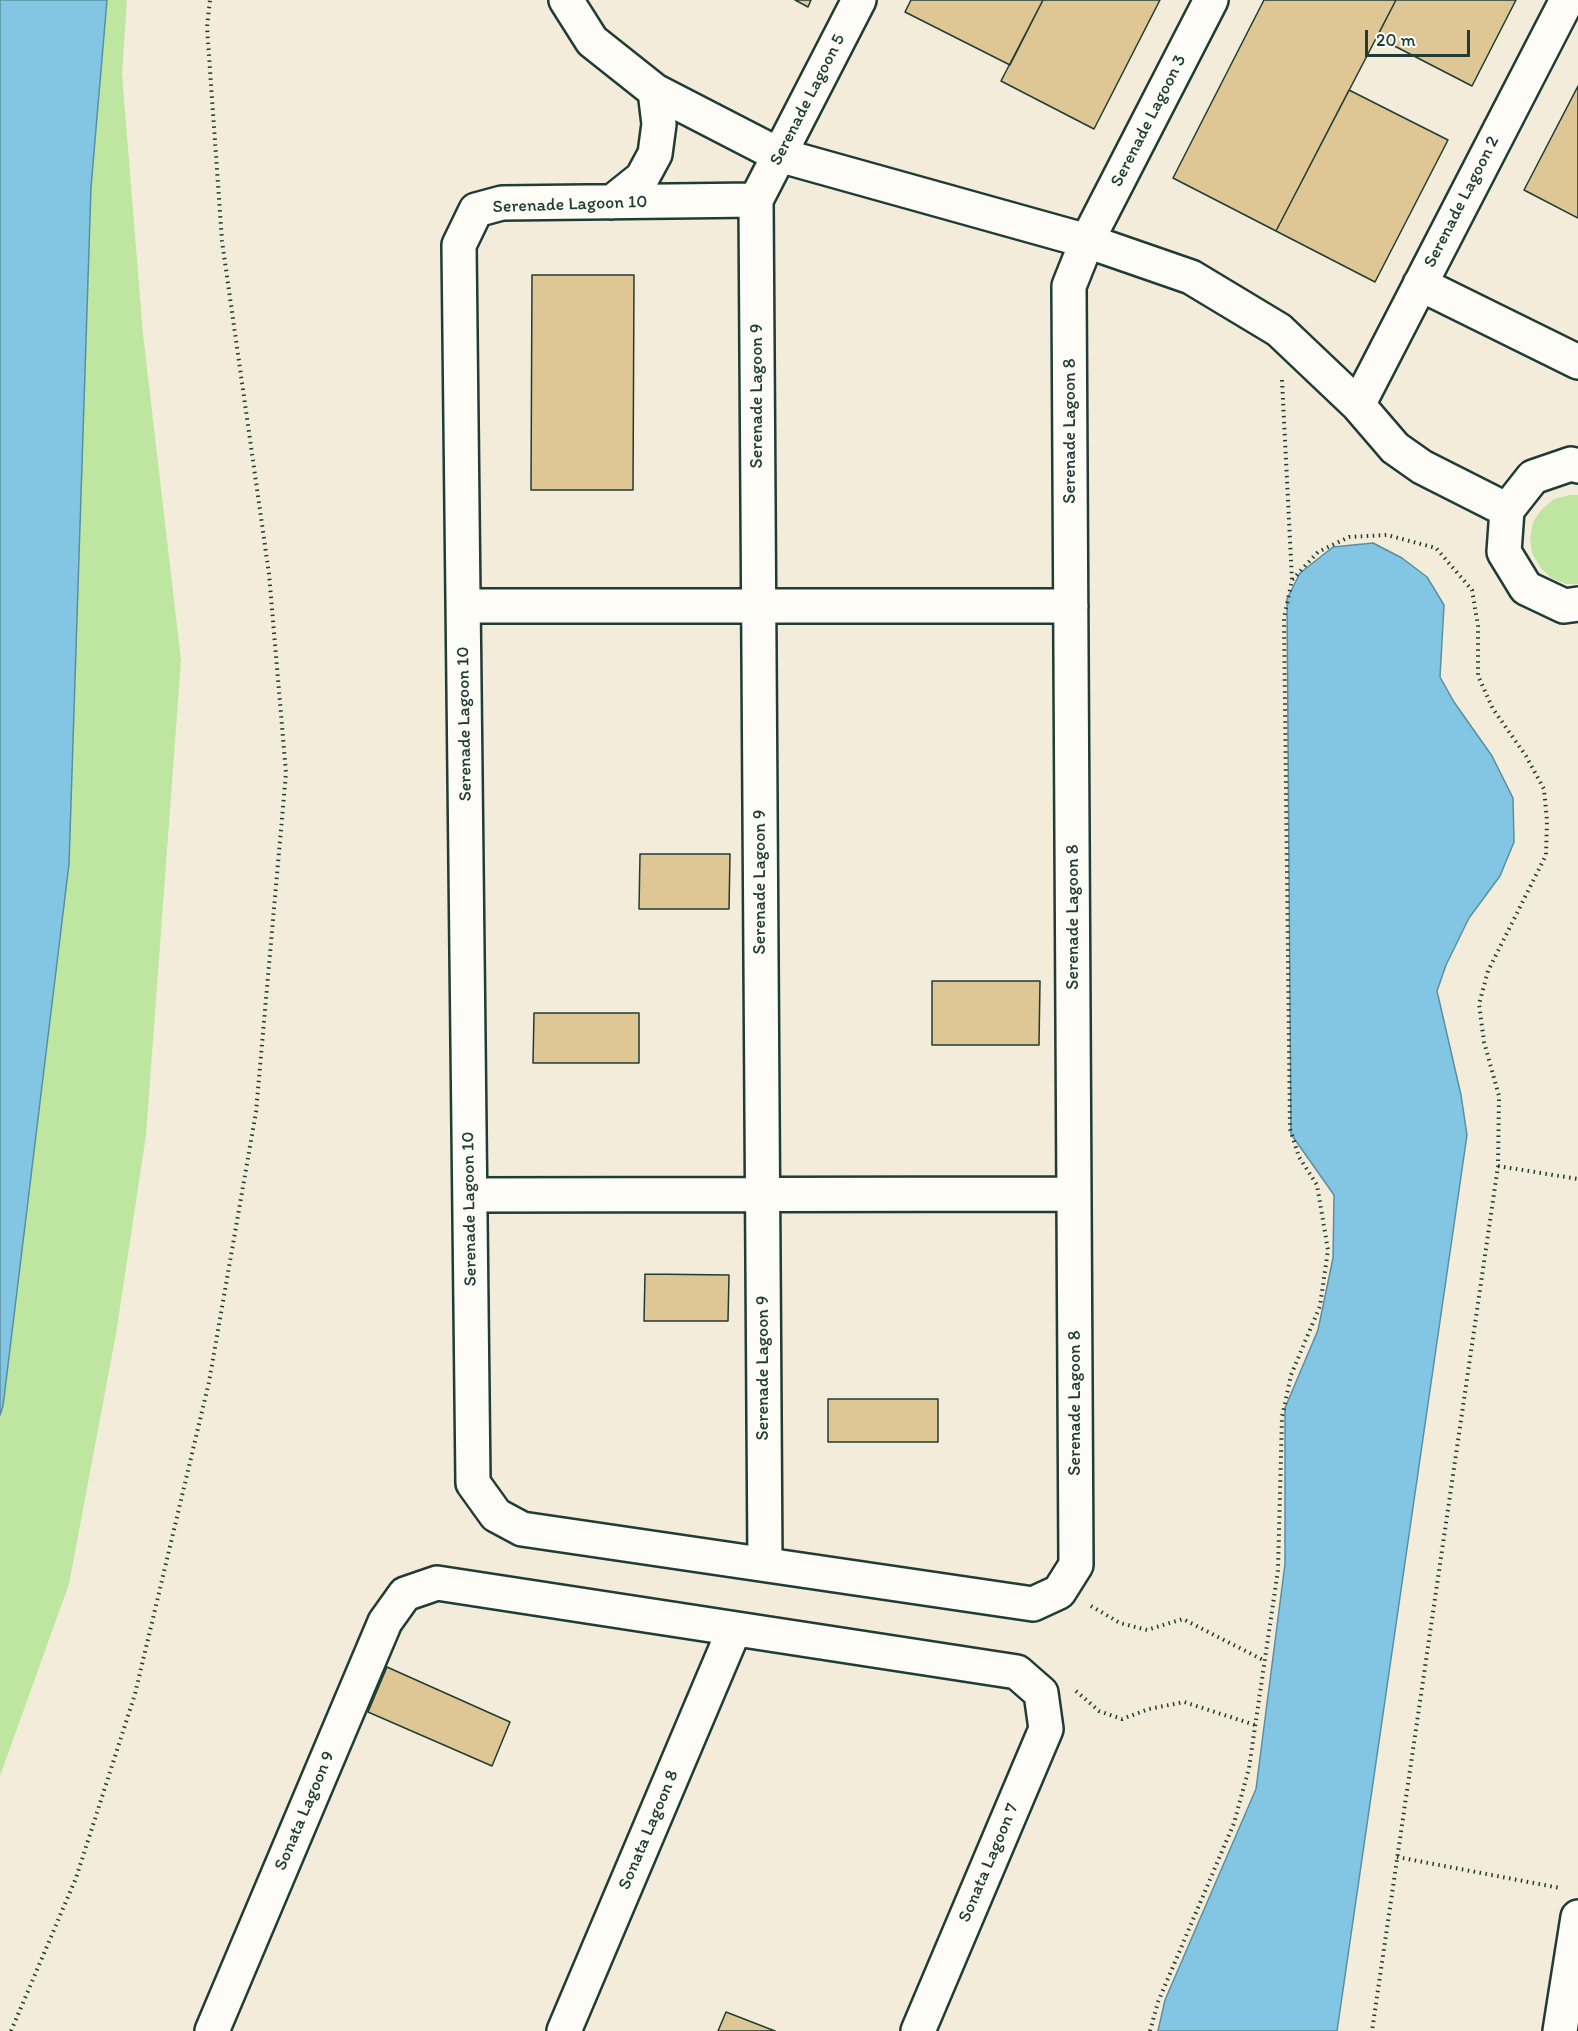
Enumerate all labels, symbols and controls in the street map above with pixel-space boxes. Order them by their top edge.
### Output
scale bar [1368,18,1473,56]
text: 20 m [1376,29,1416,51]
street label: Serenade Lagoon 5 [765,31,851,169]
street label: Serenade Lagoon 3 [1106,51,1192,191]
street label: Serenade Lagoon 2 [1419,133,1505,271]
street label: Serenade Lagoon 10 [492,192,648,218]
street label: Serenade Lagoon 9 [746,324,768,468]
street label: Serenade Lagoon 8 [1059,358,1081,504]
street label: Serenade Lagoon 10 [453,646,477,802]
street label: Serenade Lagoon 9 [749,810,771,954]
street label: Serenade Lagoon 8 [1062,844,1084,990]
street label: Serenade Lagoon 10 [458,1131,482,1287]
street label: Serenade Lagoon 9 [752,1296,774,1440]
street label: Serenade Lagoon 8 [1064,1330,1086,1476]
street label: Sonata Lagoon 9 [270,1748,340,1874]
street label: Sonata Lagoon 8 [614,1767,684,1893]
street label: Sonata Lagoon 7 [954,1800,1024,1926]

